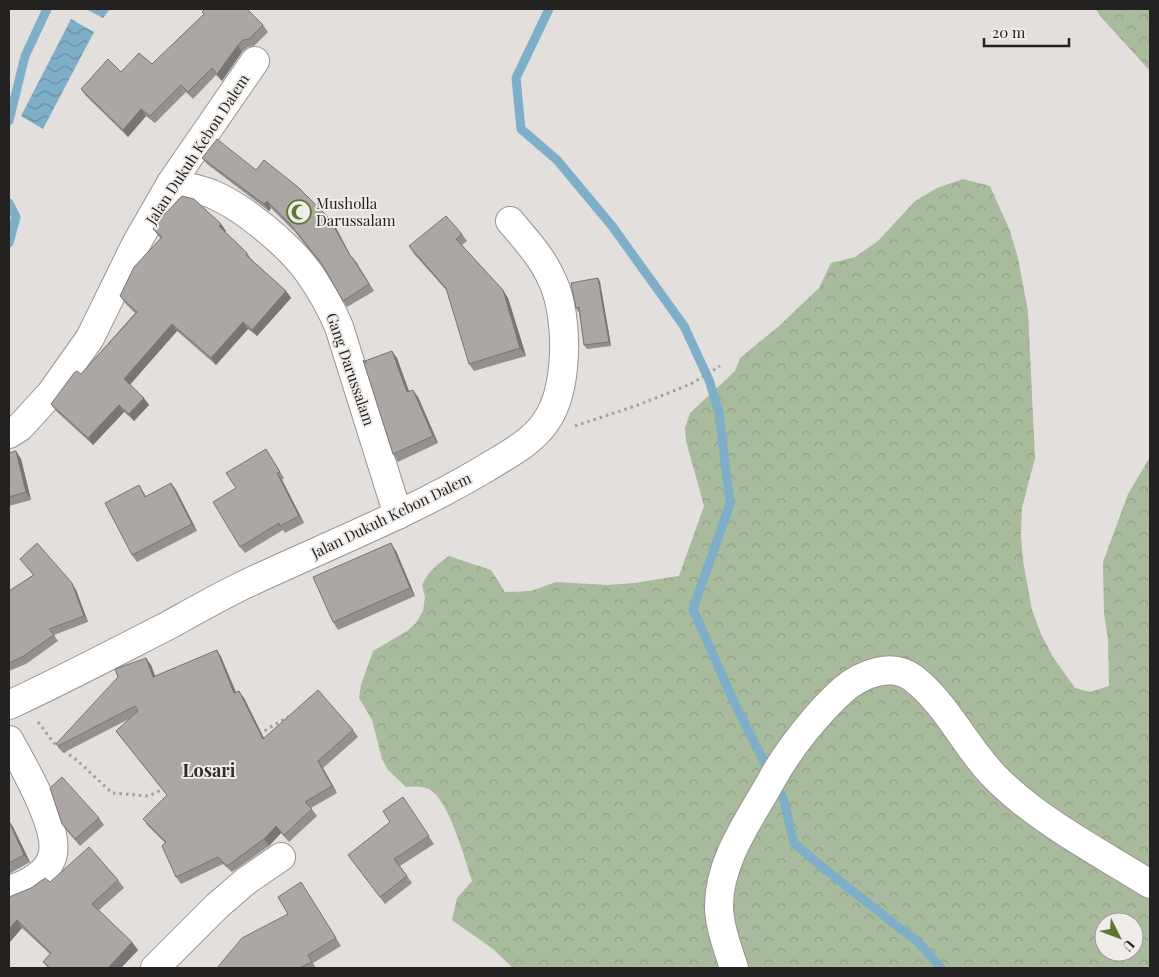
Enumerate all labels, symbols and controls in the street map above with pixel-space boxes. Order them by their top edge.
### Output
scale bar [984,15,1069,47]
text: 20 m [992,22,1026,42]
street label: Jalan Dukuh Kebon Dalem [140,69,254,229]
place label: Musholla Darussalam [316,193,396,230]
mosque icon: Musholla Darussalam [286,199,312,225]
street label: Gang Darussalam [322,310,380,429]
street label: Jalan Dukuh Kebon Dalem [307,467,475,563]
district label: Losari [183,758,236,782]
north arrow [1094,912,1144,962]
text: U [1119,936,1139,956]

